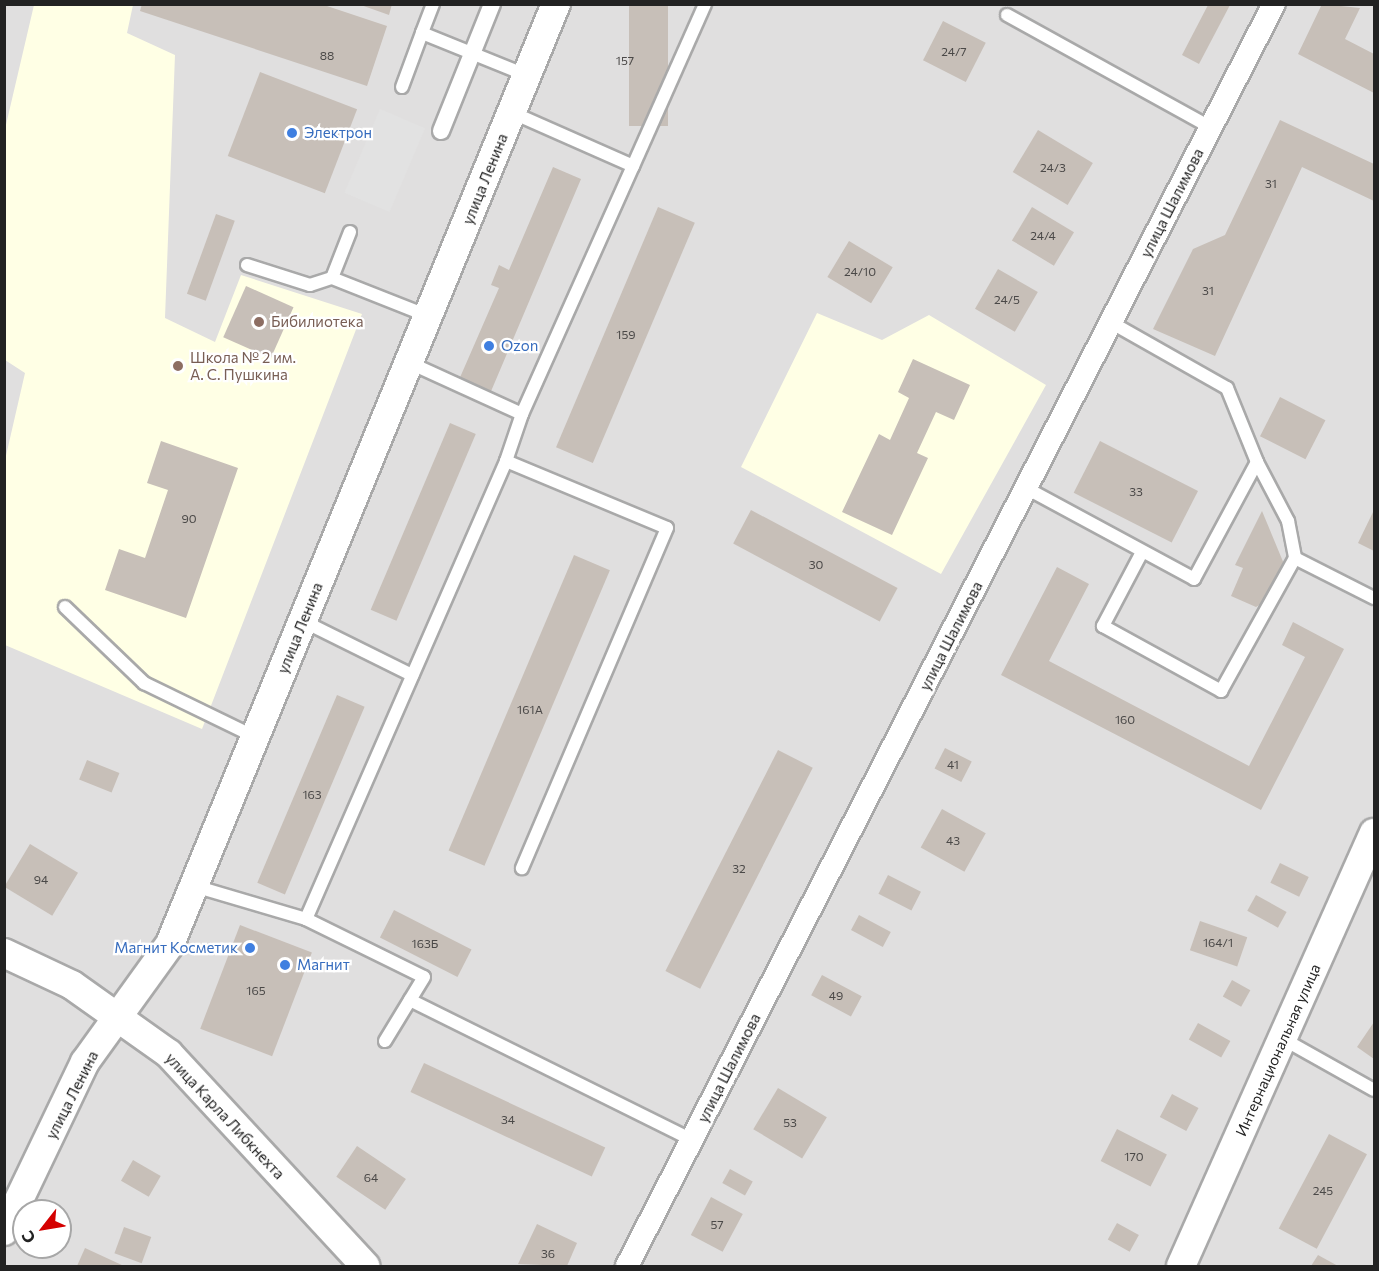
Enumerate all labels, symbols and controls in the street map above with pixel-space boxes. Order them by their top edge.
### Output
house number: 24/7 [941,45,967,59]
house number: 88 [320,49,334,63]
house number: 157 [616,54,634,68]
place label: Электрон [304,124,372,142]
marker: Электрон [285,126,299,140]
street label: улица Ленина [459,131,511,227]
street label: улица Шалимова [1137,145,1207,261]
house number: 24/3 [1040,161,1066,175]
house number: 31 [1265,177,1277,191]
house number: 24/4 [1030,229,1056,243]
house number: 24/10 [844,265,876,279]
house number: 31 [1202,284,1214,298]
house number: 24/5 [994,293,1020,307]
place label: Бибилиотека [271,313,363,331]
marker: Бибилиотека [252,315,266,329]
house number: 159 [616,328,636,342]
place label: Ozon [501,337,538,355]
marker: Ozon [482,339,496,353]
place label: Школа № 2 им. А. С. Пушкина [190,348,296,383]
marker: Школа № 2 им. А. С. Пушкина [171,359,185,373]
house number: 33 [1129,485,1143,499]
house number: 90 [181,512,197,526]
house number: 30 [809,558,823,572]
street label: улица Шалимова [916,578,986,694]
street label: улица Ленина [274,580,326,676]
house number: 161А [517,703,543,717]
house number: 160 [1115,713,1135,727]
house number: 41 [947,758,959,772]
house number: 163 [302,788,322,802]
house number: 43 [946,834,960,848]
house number: 32 [732,862,746,876]
house number: 94 [34,873,48,887]
house number: 164/1 [1203,936,1233,950]
house number: 163Б [412,937,438,951]
place label: Магнит Косметик [114,939,238,957]
marker: Магнит Косметик [243,941,257,955]
place label: Магнит [297,956,350,974]
marker: Магнит [278,958,292,972]
street label: Интернациональная улица [1232,961,1324,1139]
house number: 165 [246,984,266,998]
house number: 49 [829,989,843,1003]
street label: улица Шалимова [694,1010,764,1126]
street label: улица Ленина [42,1048,102,1142]
street label: улица Карла Либкнехта [162,1049,288,1183]
house number: 34 [501,1113,515,1127]
house number: 53 [783,1116,797,1130]
house number: 170 [1124,1150,1144,1164]
house number: 64 [364,1171,378,1185]
house number: 245 [1313,1184,1333,1198]
north arrow [12,1199,72,1259]
house number: 57 [710,1218,724,1232]
text: С [17,1228,39,1247]
house number: 36 [541,1247,555,1261]

